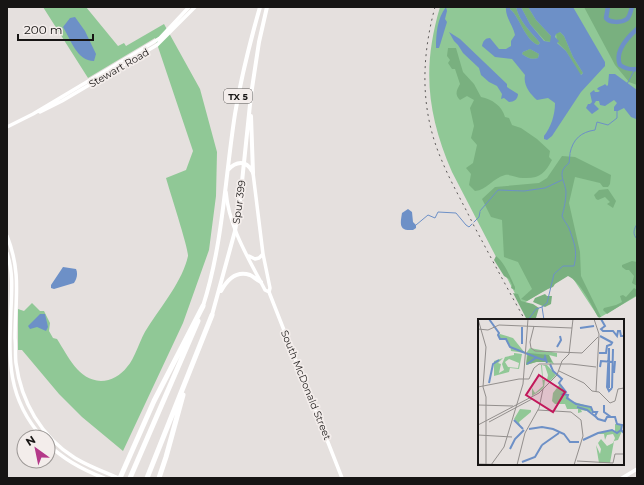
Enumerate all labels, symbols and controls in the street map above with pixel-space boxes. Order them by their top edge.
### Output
scale bar [18,16,93,42]
text: 200 m [24,22,63,37]
street label: Stewart Road [87,46,151,90]
road number: TX 5 [224,89,252,103]
street label: Spur 399 [229,179,249,225]
inset map [478,319,624,465]
street label: South McDonald Street [278,328,334,442]
north arrow [16,429,56,469]
text: N [23,432,38,449]

